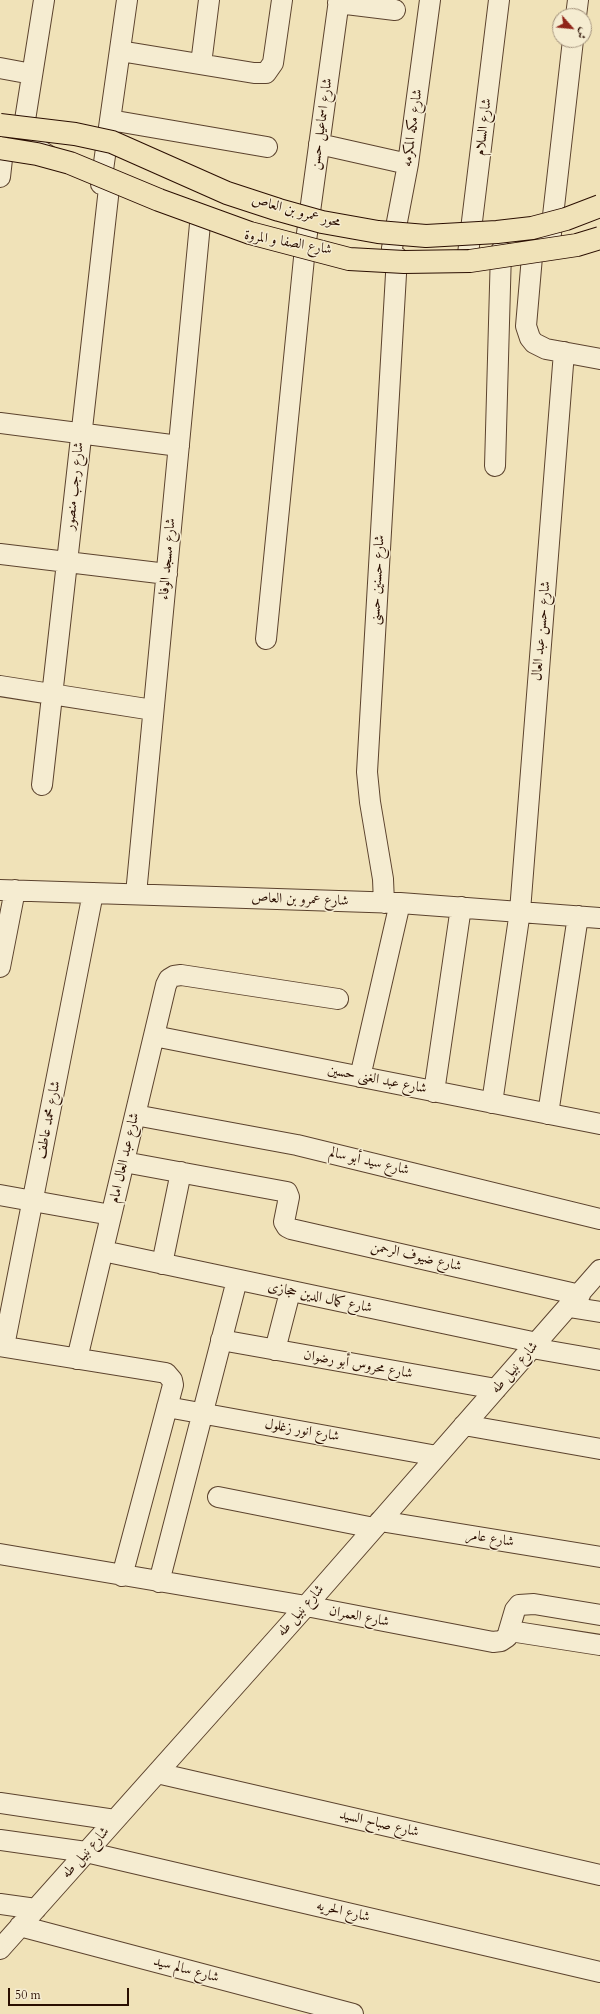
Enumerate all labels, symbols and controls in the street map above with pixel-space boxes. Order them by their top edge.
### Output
north arrow [552,8,592,48]
text: ش [573,25,591,41]
street label: شارع اسماعيل حسن [307,77,337,171]
street label: شارع مكه المكرمه [399,88,427,168]
street label: شارع السلام [472,97,496,157]
street label: محور عمرو بن العاص [250,192,342,232]
street label: شارع الصفا و المروة [243,227,333,259]
street label: شارع رجب منصور [62,441,88,531]
street label: شارع مسجد الوفاء [156,517,180,601]
street label: شارع حسنين حسنى [367,534,389,626]
street label: شارع حسن عبد العال [529,580,555,682]
street label: شارع عمرو بن العاص [251,890,349,910]
street label: شارع عبد الغنى حسين [326,1062,428,1098]
street label: شارع محمد عاطف [33,1079,65,1161]
street label: شارع عبد العال امام [106,1111,144,1205]
street label: شارع سيد أبو سالم [327,1145,411,1179]
street label: شارع ضيوف الرحمن [369,1238,463,1276]
street label: شارع كمال الدين حجازى [266,1279,374,1317]
street label: شارع نبيل طه [488,1339,542,1397]
street label: شارع محروس أبو رضوان [302,1347,414,1383]
street label: شارع انور زغلول [263,1416,341,1446]
street label: شارع عامر [465,1527,515,1551]
street label: شارع نبيل طه [274,1582,328,1640]
street label: شارع العمران [327,1603,391,1631]
street label: شارع صباح السيد [338,1807,420,1841]
street label: شارع نبيل طه [59,1824,113,1882]
street label: شارع الحريه [315,1898,371,1926]
street label: شارع سالم سيد [151,1953,221,1987]
scale bar [10,1980,131,2006]
text: 50 m [15,1987,41,2003]

